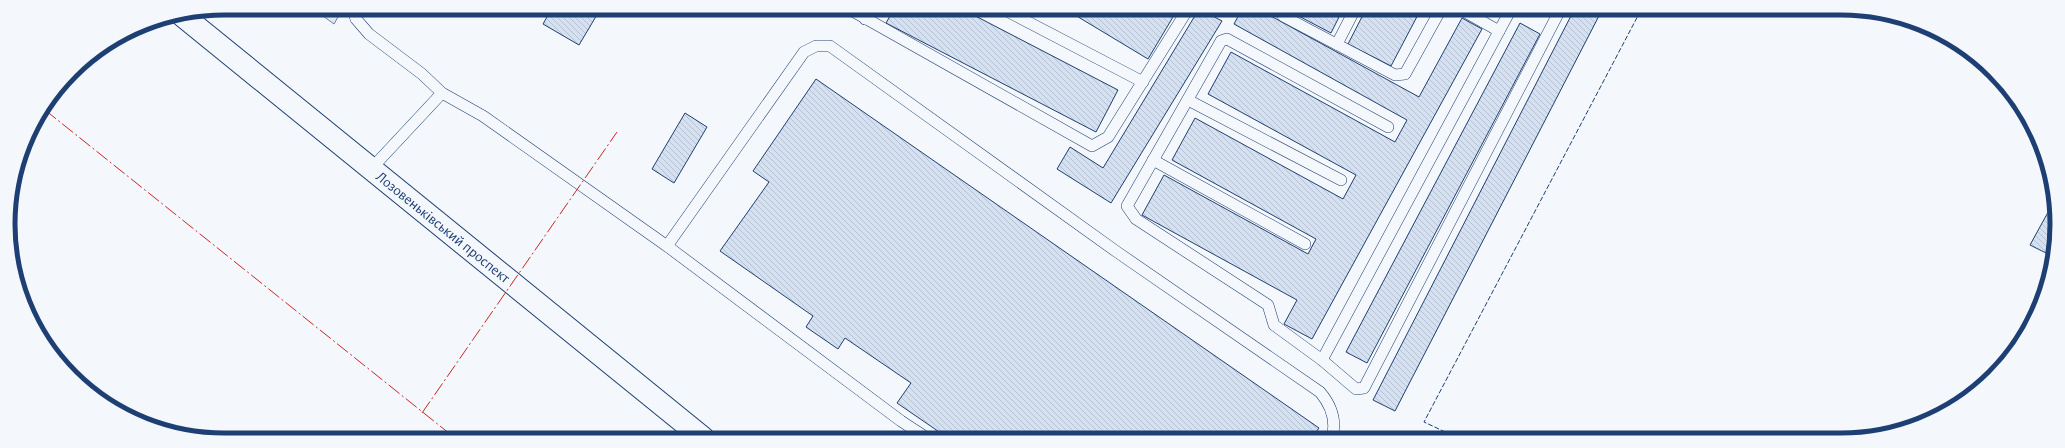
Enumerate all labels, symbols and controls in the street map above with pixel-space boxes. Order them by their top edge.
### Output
street label: Лозовеньківський проспект [373,169,513,286]

